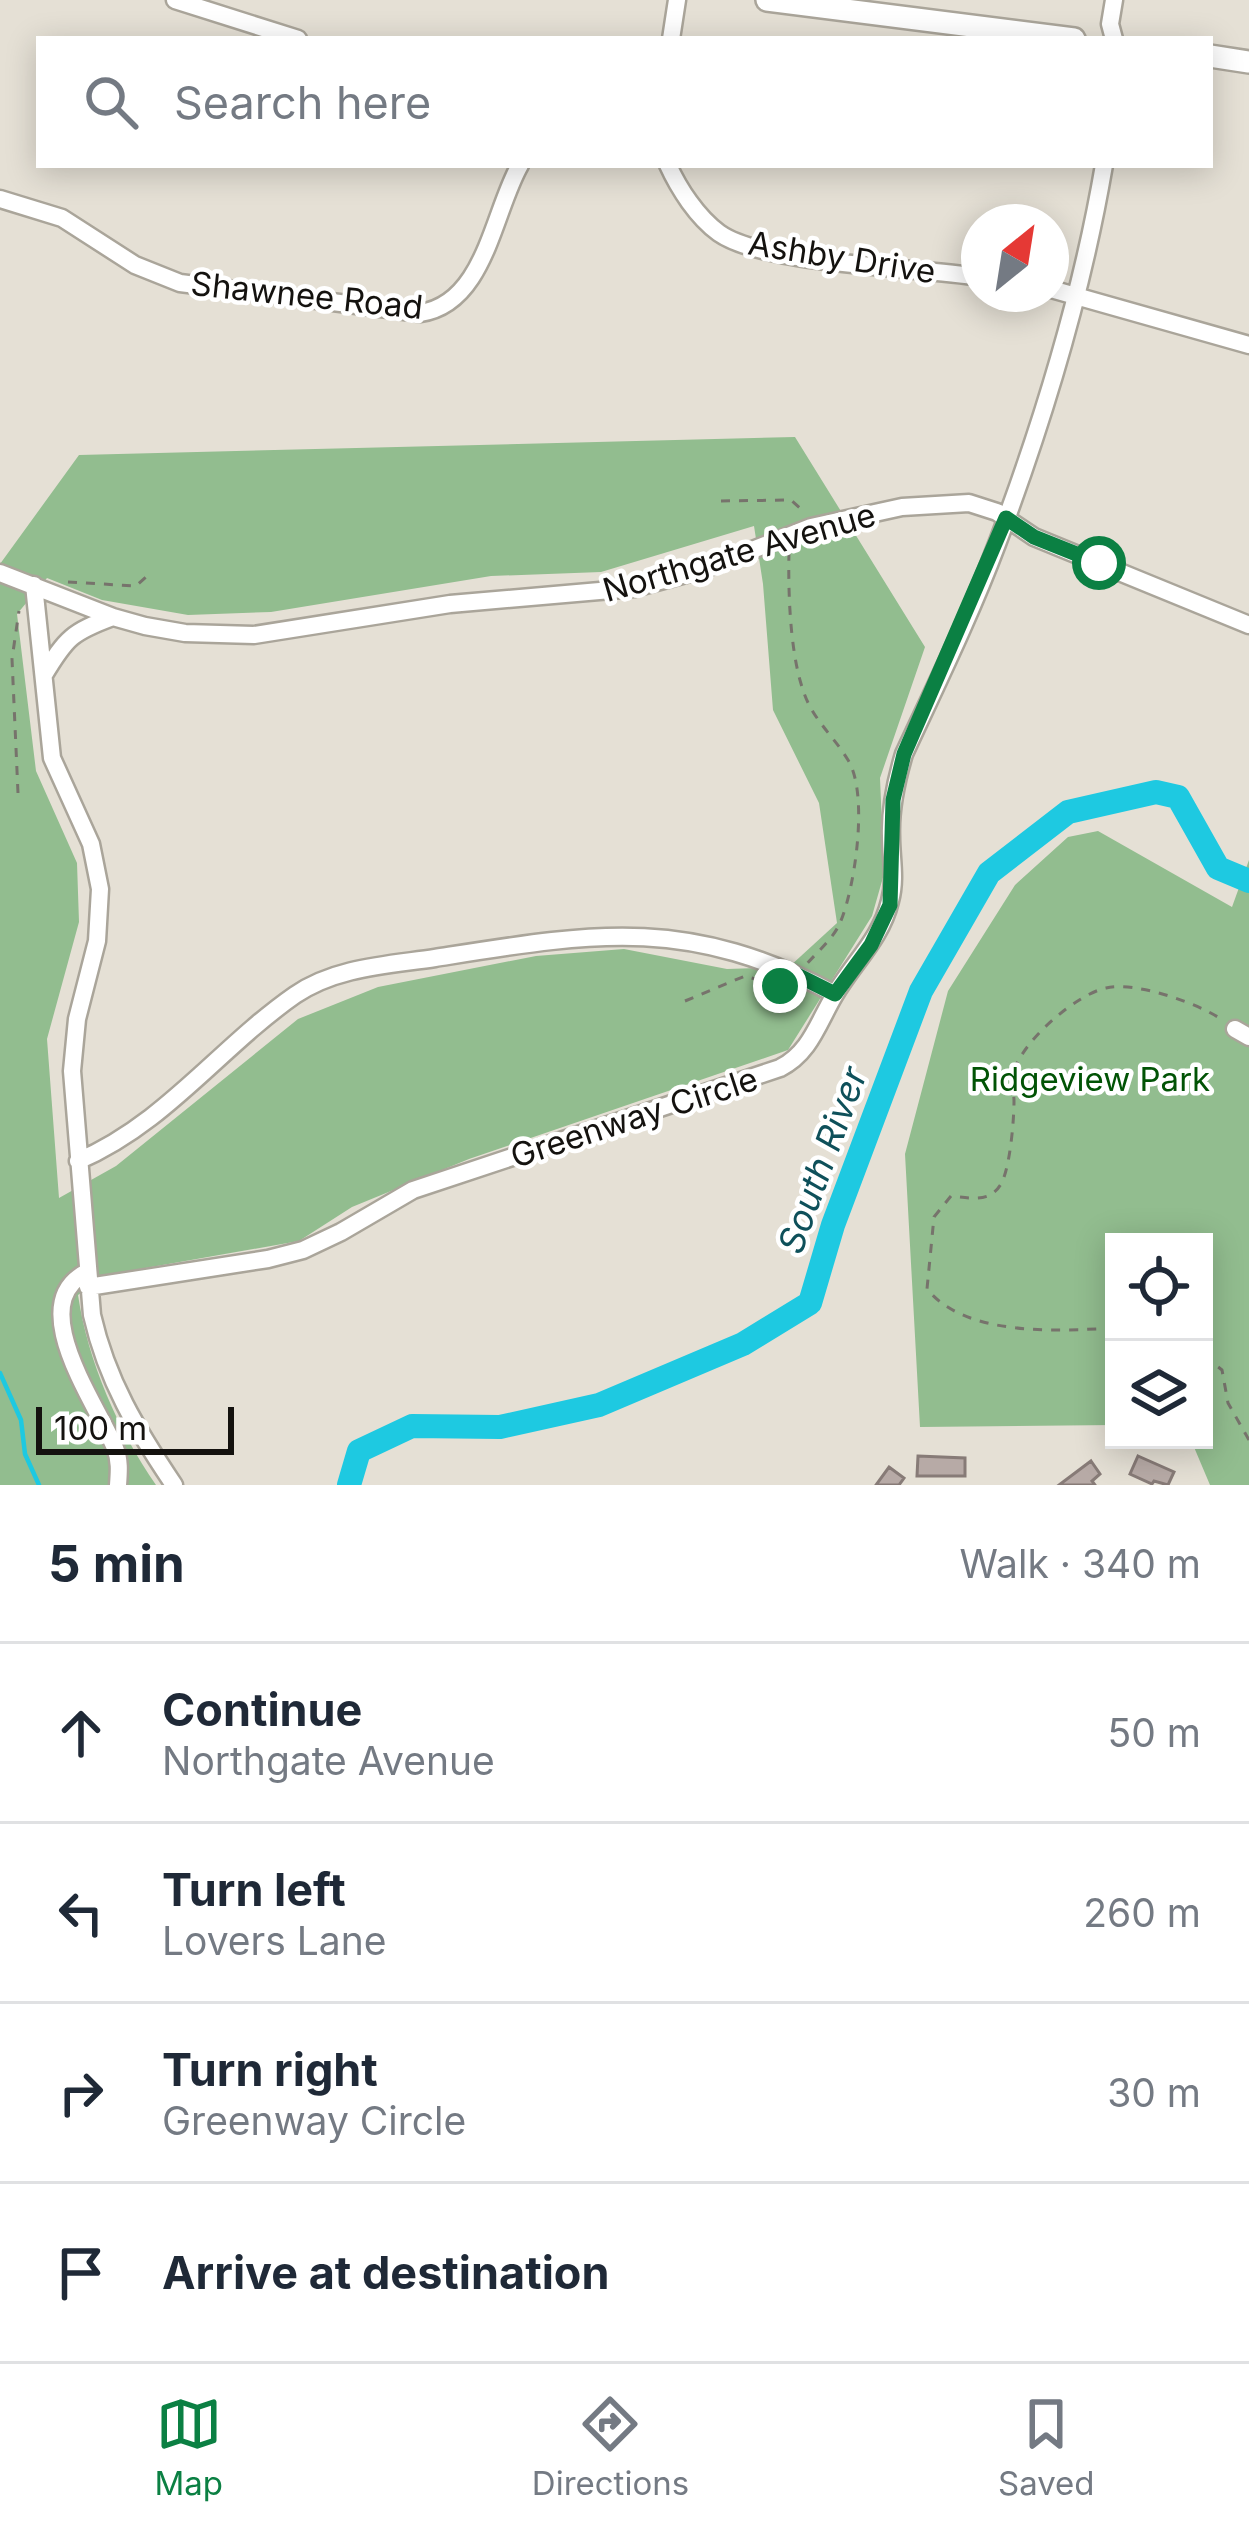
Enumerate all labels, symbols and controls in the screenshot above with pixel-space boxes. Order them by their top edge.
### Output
search box [36,36,1213,168]
icon: search [78,69,144,135]
text: Search here [174,75,431,130]
north arrow [961,204,1069,312]
street label: Ashby Drive [746,222,938,292]
street label: Shawnee Road [189,263,425,327]
street label: Northgate Avenue [598,494,880,610]
route start [1072,536,1126,590]
route end [753,959,807,1013]
street label: Greenway Circle [505,1058,763,1176]
park label: Ridgeview Park [970,1059,1210,1099]
water label: South River [768,1060,876,1259]
map controls [1105,1233,1213,1449]
button: locate [1105,1233,1213,1341]
button: layers [1105,1341,1213,1449]
scale bar [36,1401,234,1454]
text: 100 m [54,1408,147,1448]
text: 5 min [48,1533,185,1594]
text: Walk · 340 m [960,1540,1201,1587]
text: Continue [162,1682,362,1737]
icon: ahead [48,1700,114,1766]
text: 50 m [1108,1709,1201,1756]
text: Northgate Avenue [162,1737,495,1784]
text: Turn left [162,1862,346,1917]
icon: left [48,1880,114,1946]
text: 260 m [1083,1889,1201,1936]
text: Lovers Lane [162,1917,387,1964]
text: Turn right [162,2042,378,2097]
icon: right [48,2060,114,2126]
text: 30 m [1107,2069,1201,2116]
text: Greenway Circle [162,2097,466,2144]
icon: arrive [48,2240,114,2306]
text: Arrive at destination [162,2245,609,2300]
tab: Map [154,2391,223,2503]
tab: Directions [532,2391,689,2503]
tab: Saved [998,2391,1095,2503]

